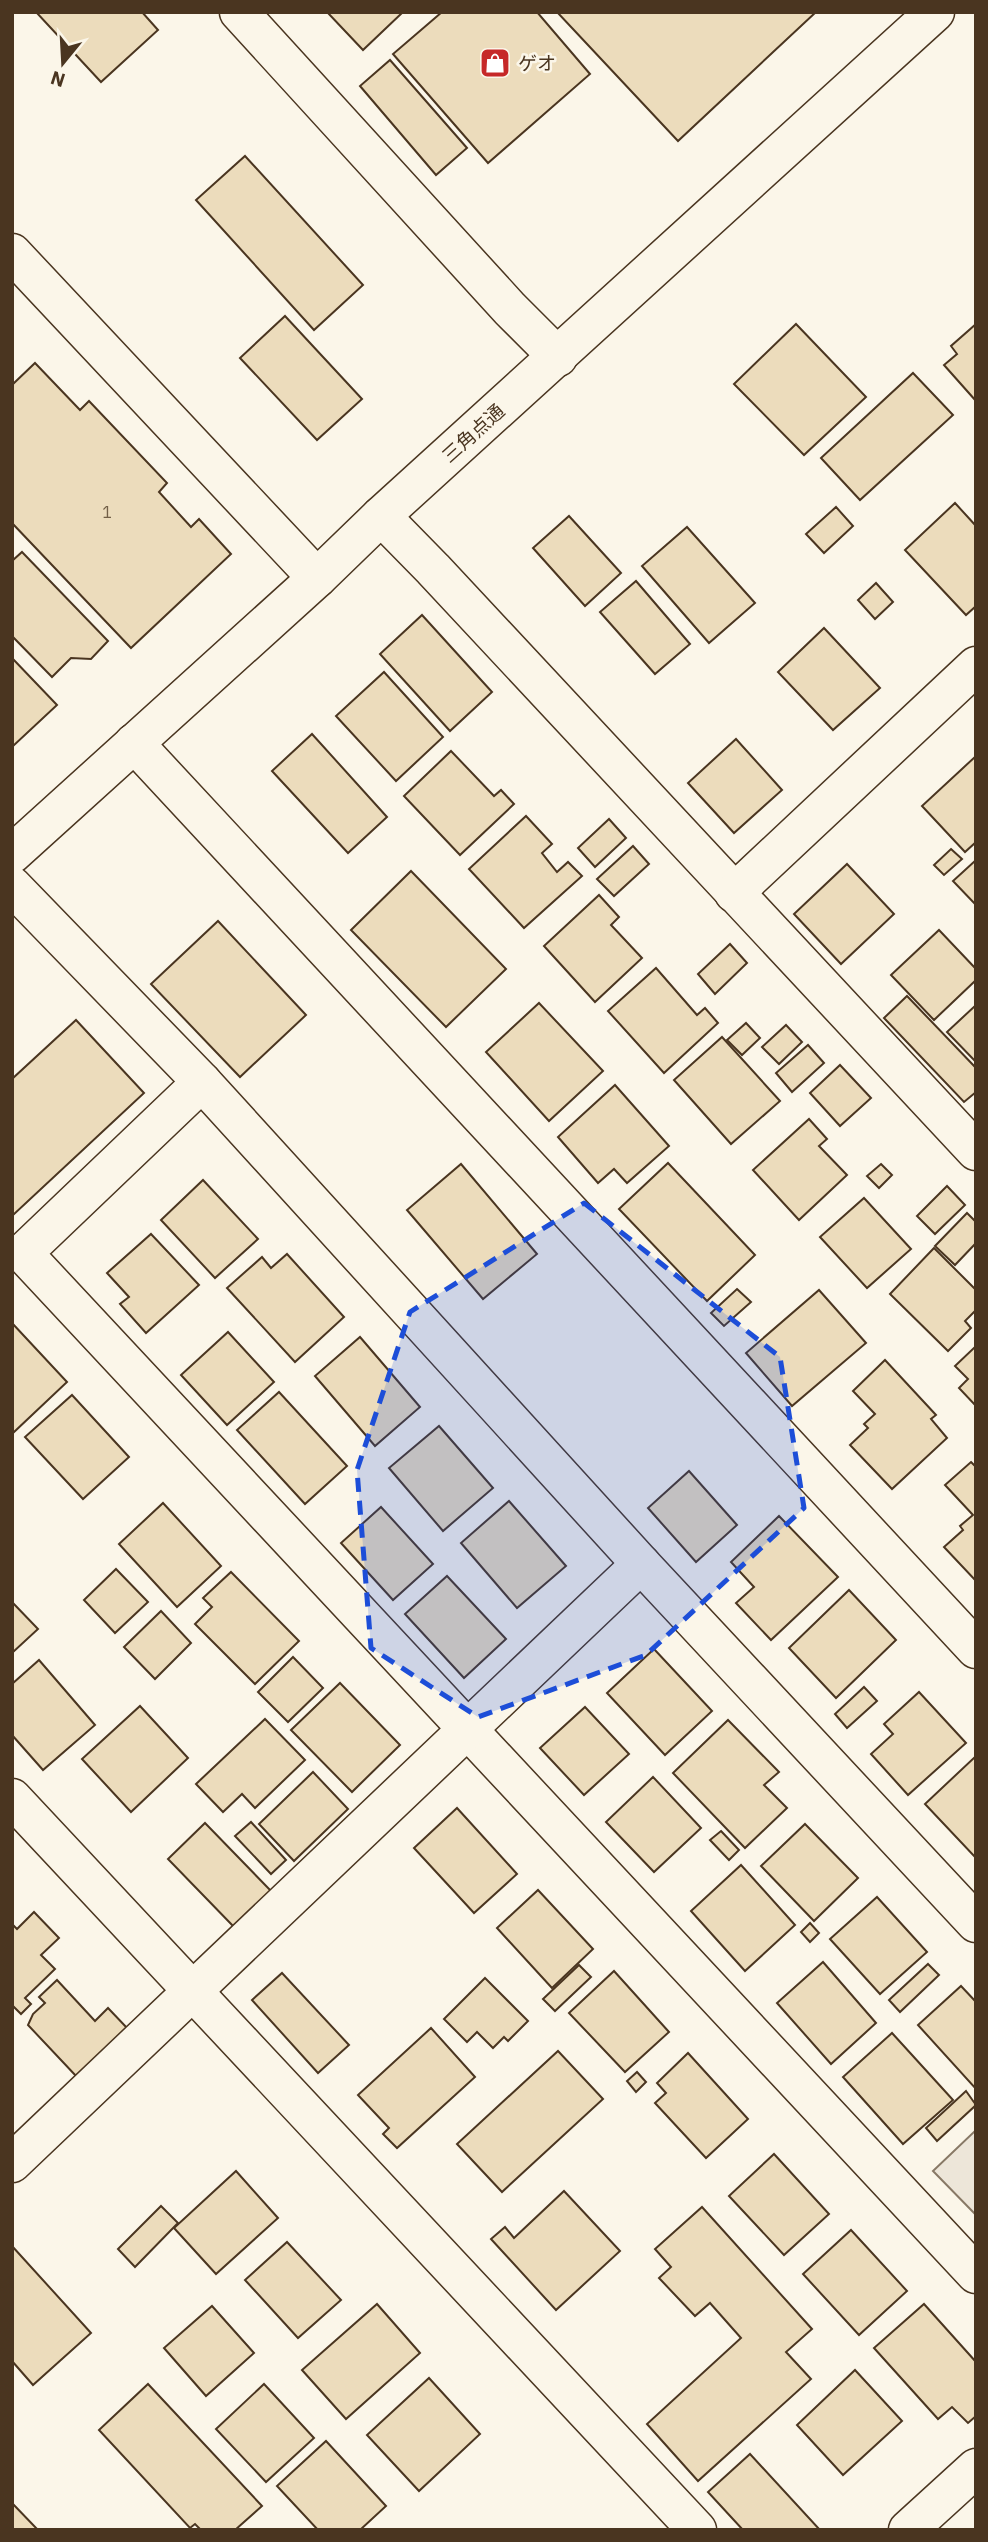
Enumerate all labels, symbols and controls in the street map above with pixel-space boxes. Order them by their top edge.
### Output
north arrow [28,28,98,98]
shop icon: ゲオ [478,46,512,80]
place label: ゲオ [518,51,556,75]
text: N [47,66,68,93]
street label: 三角点通 [437,399,509,467]
house number: 1 [102,502,112,522]

